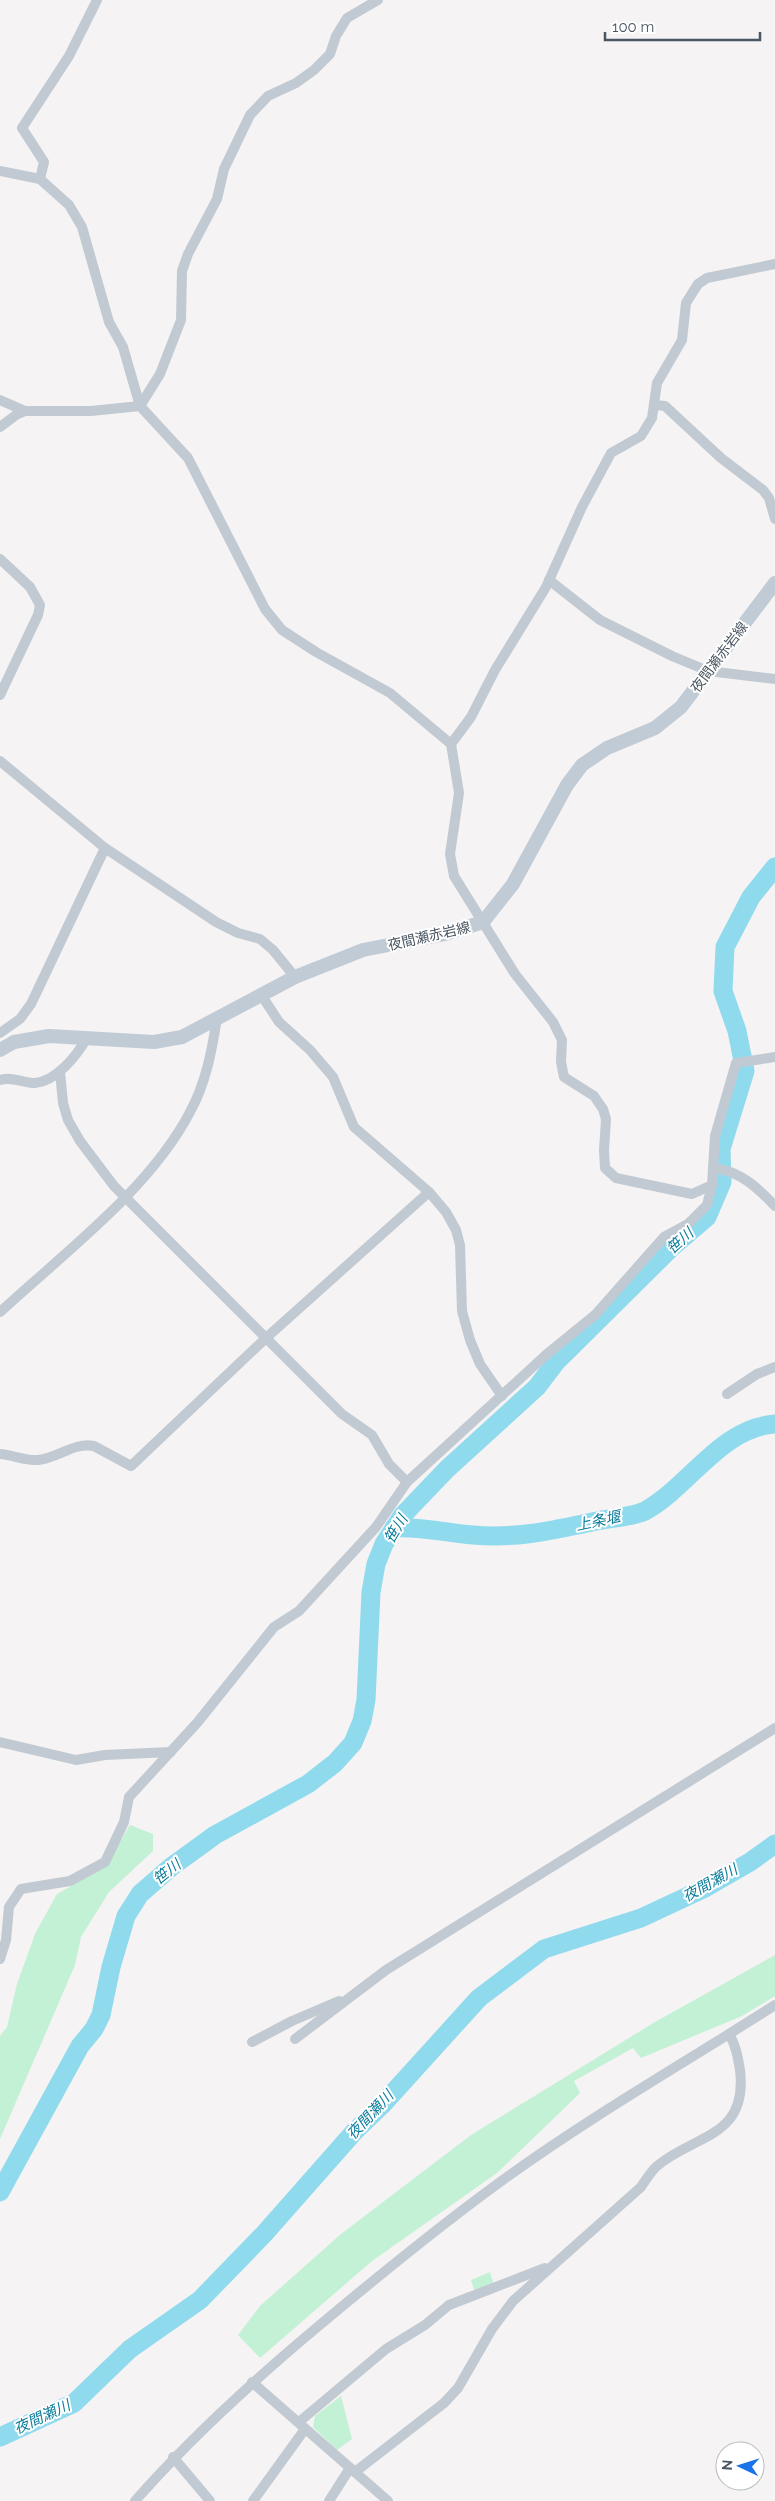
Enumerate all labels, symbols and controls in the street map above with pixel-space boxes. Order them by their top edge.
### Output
scale bar [605,10,760,42]
text: 100 m [612,18,654,36]
street label: 夜間瀬赤岩線 [687,619,751,695]
street label: 夜間瀬赤岩線 [386,919,472,953]
water label: 笹川 [663,1223,699,1258]
water label: 上条堰 [574,1507,625,1534]
water label: 笹川 [381,1510,412,1546]
water label: 笹川 [150,1854,186,1888]
water label: 夜間瀬川 [679,1860,742,1905]
water label: 夜間瀬川 [343,2085,398,2143]
water label: 夜間瀬川 [11,2395,75,2438]
north arrow [715,2441,765,2491]
text: N [719,2459,735,2471]

